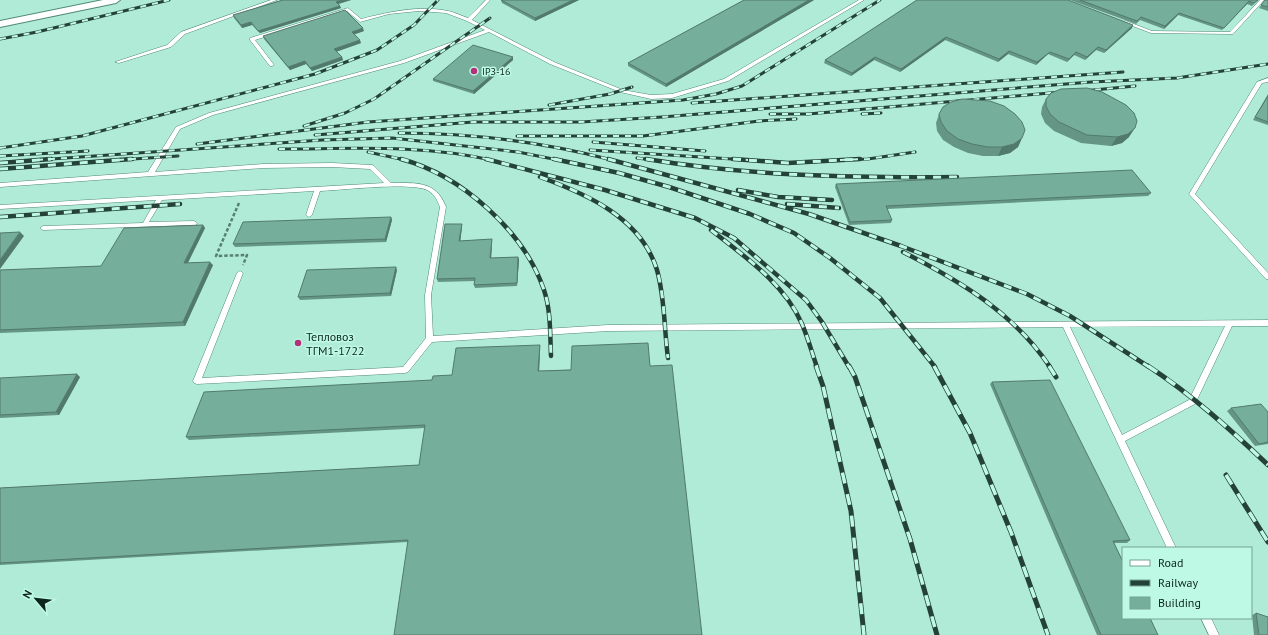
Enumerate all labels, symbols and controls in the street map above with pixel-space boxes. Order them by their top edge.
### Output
place label: ІРЗ-16 [482,65,510,78]
marker: ІРЗ-16 [469,66,479,76]
place label: Тепловоз ТГМ1-1722 [306,329,364,358]
marker: Тепловоз ТГМ1-1722 [293,338,303,348]
legend [1122,547,1252,619]
text: Road [1158,555,1183,570]
text: Railway [1158,575,1198,590]
north arrow [16,579,56,619]
text: N [19,588,35,601]
text: Building [1158,595,1201,610]

